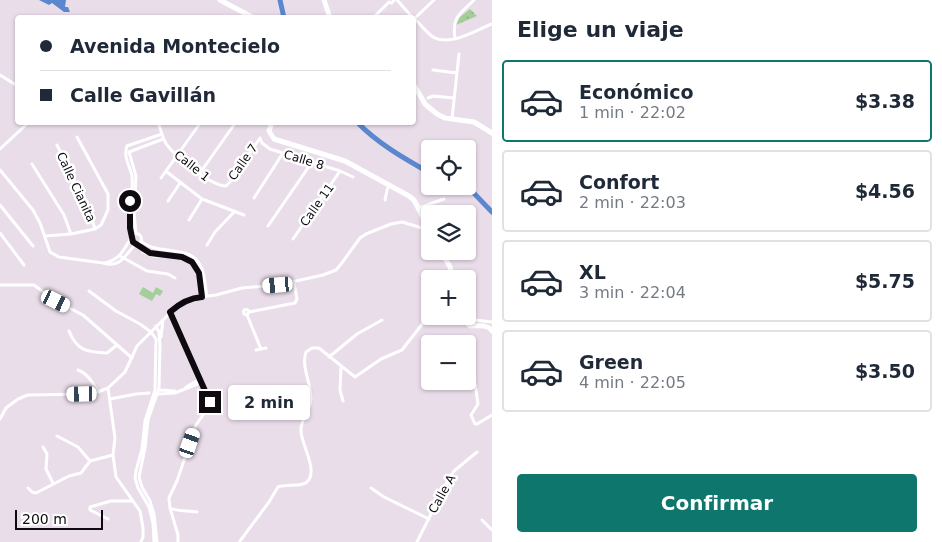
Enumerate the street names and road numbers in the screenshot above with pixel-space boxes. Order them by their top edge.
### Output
street label: Calle 7 [225,141,261,183]
street label: Calle 8 [282,147,326,173]
street label: Calle 1 [171,148,213,184]
street label: Calle Cianita [54,150,98,224]
street label: Calle 11 [297,181,337,229]
street label: Calle A [426,472,459,516]

